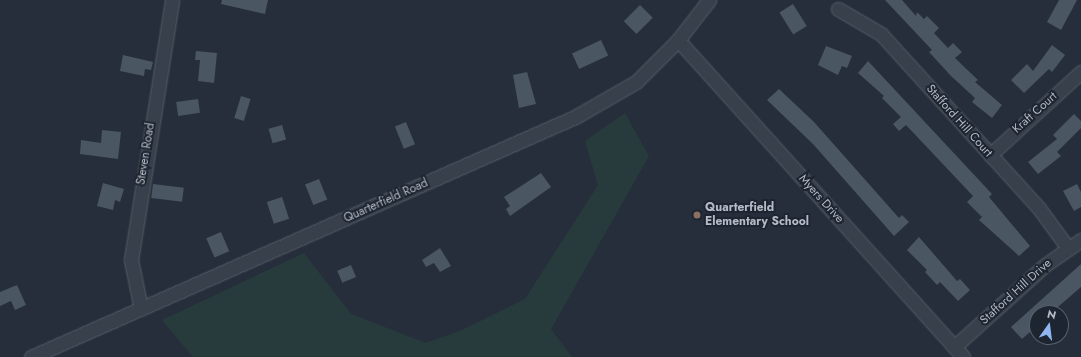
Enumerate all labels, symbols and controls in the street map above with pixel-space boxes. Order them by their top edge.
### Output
street label: Stafford Hill Court [923,82,995,160]
street label: Kraft Court [1010,89,1060,137]
street label: Steven Road [134,122,158,186]
street label: Myers Drive [795,172,847,226]
street label: Quarterfield Road [342,176,430,226]
place label: Quarterfield Elementary School [705,201,809,229]
marker: Quarterfield Elementary School [692,210,702,220]
street label: Stafford Hill Drive [977,256,1055,328]
north arrow [1029,305,1069,345]
text: N [1045,306,1058,323]

